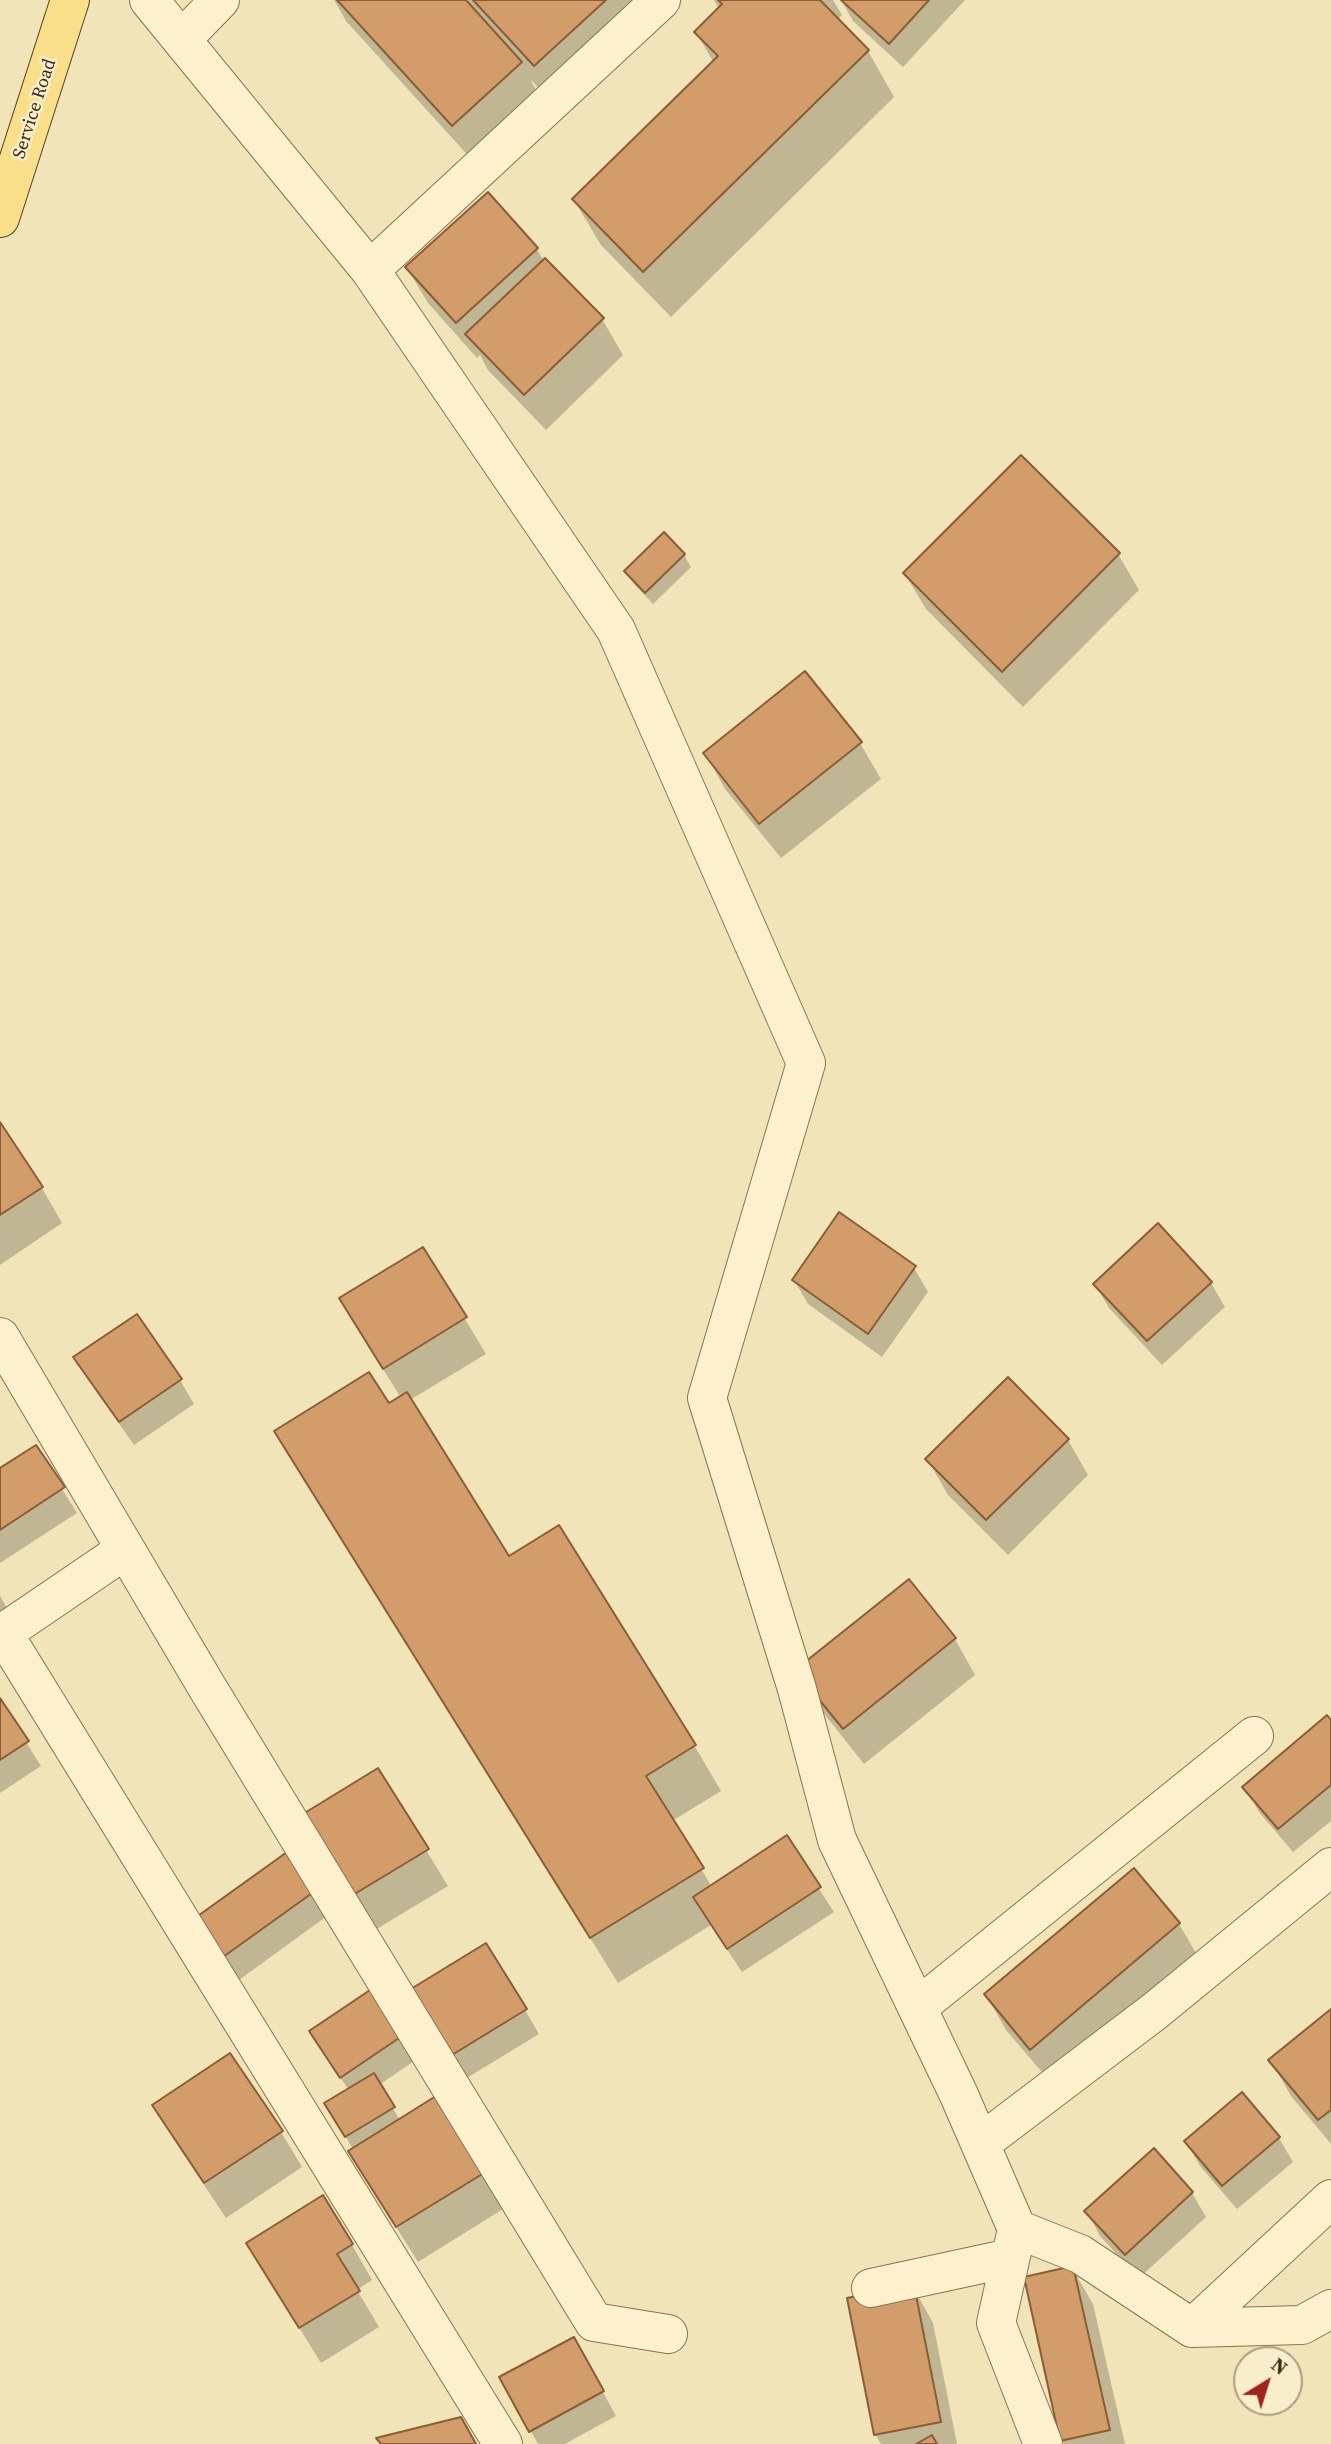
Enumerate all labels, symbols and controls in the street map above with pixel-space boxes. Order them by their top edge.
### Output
street label: Service Road [9,56,61,162]
north arrow [1233,2346,1303,2416]
text: N [1266,2352,1293,2381]

